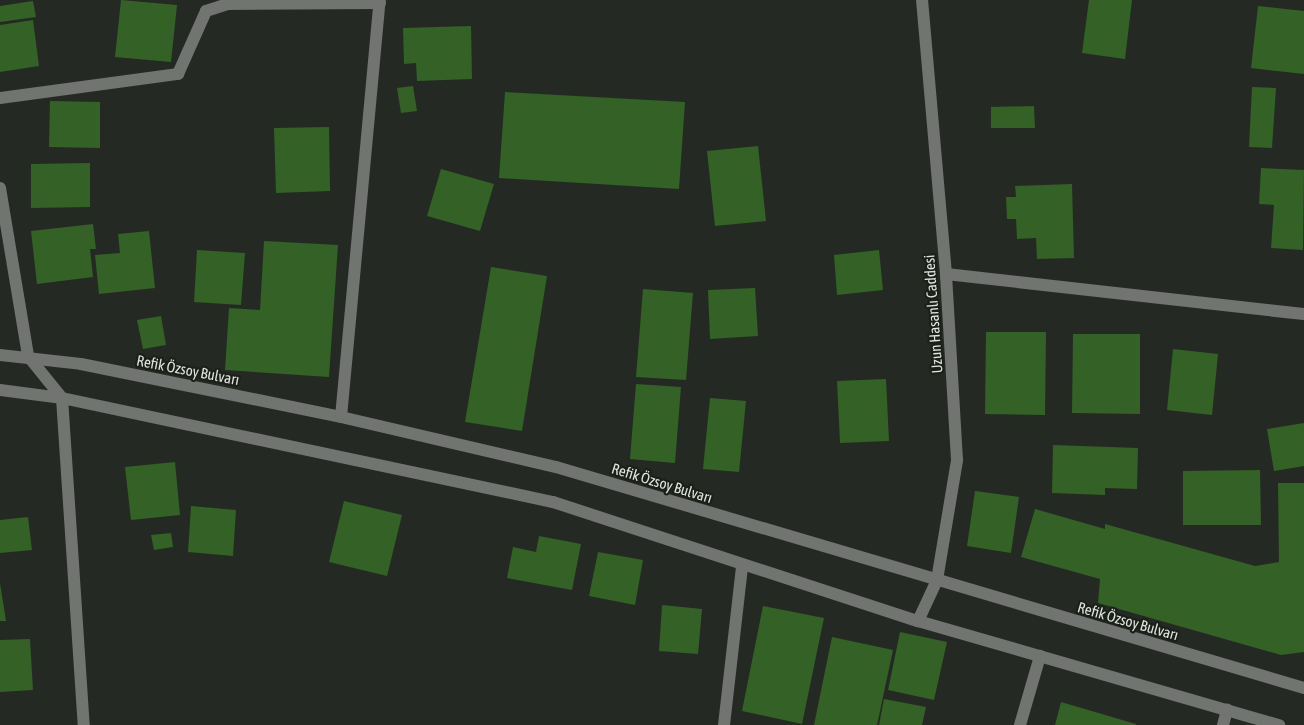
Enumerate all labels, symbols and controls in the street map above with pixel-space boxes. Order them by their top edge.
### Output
street label: Uzun Hasanlı Caddesi [920,254,946,374]
street label: Refik Özsoy Bulvarı [135,351,241,389]
street label: Refik Özsoy Bulvarı [610,459,714,507]
street label: Refik Özsoy Bulvarı [1075,598,1181,644]

